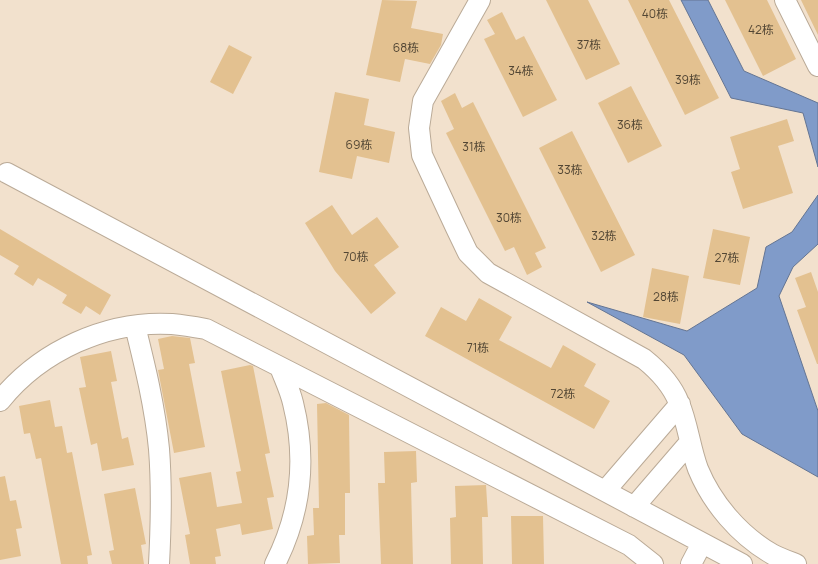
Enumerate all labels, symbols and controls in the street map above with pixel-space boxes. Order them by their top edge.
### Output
house number: 40栋 [642,5,668,22]
house number: 42栋 [748,21,774,38]
house number: 37栋 [577,36,601,53]
house number: 68栋 [393,39,419,56]
house number: 34栋 [508,62,534,79]
house number: 39栋 [675,71,701,88]
house number: 36栋 [617,116,643,133]
house number: 69栋 [346,136,372,153]
house number: 31栋 [462,138,486,155]
house number: 33栋 [557,161,583,178]
house number: 30栋 [496,209,522,226]
house number: 32栋 [591,227,617,244]
house number: 70栋 [343,248,369,265]
house number: 27栋 [715,249,739,266]
house number: 28栋 [653,288,679,305]
house number: 71栋 [467,339,489,356]
house number: 72栋 [551,385,575,402]

